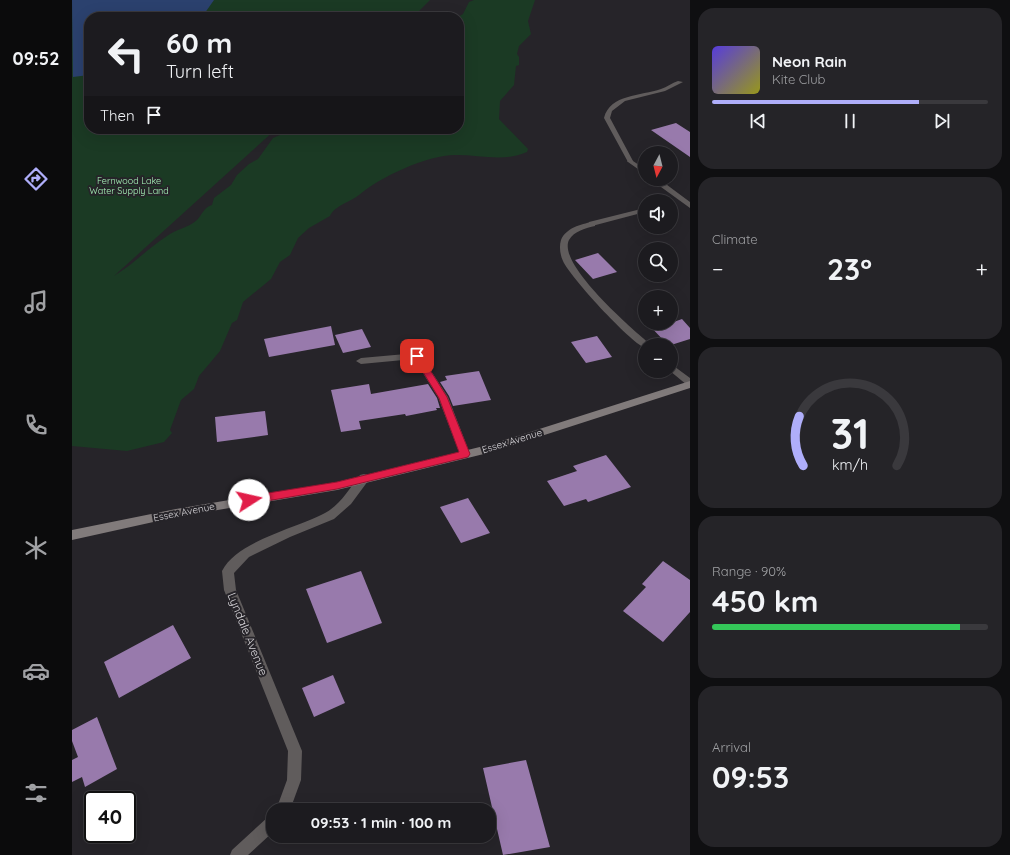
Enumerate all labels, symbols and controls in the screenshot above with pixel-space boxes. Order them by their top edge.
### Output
text: 60 m [166,25,232,60]
icon: left [100,28,152,80]
text: 09:52 [13,47,59,70]
text: Neon Rain [772,52,847,71]
text: Turn left [166,60,234,83]
text: Kite Club [772,71,825,87]
icon: arrive [143,104,165,126]
text: Then [100,106,135,125]
icon: previous [747,110,769,132]
icon: pause [839,110,861,132]
icon: next [931,110,953,132]
north arrow [638,146,678,186]
map controls [638,146,678,378]
icon: directions [22,165,50,193]
park label: Fernwood Lake Water Supply Land [89,175,169,196]
button: sound [638,194,678,234]
text: Climate [712,231,758,247]
button: search [638,242,678,282]
text: 23° [827,250,872,288]
text: − [712,255,723,283]
text: + [976,255,988,283]
icon: music [22,288,50,316]
button: + [638,290,678,330]
button: − [638,338,678,378]
pin [400,339,434,373]
icon: arrive [406,345,428,367]
text: 31 [831,406,869,458]
icon: phone [22,411,50,439]
street label: Essex Avenue [480,426,544,456]
text: km/h [832,455,868,473]
position arrow [228,479,270,521]
street label: Essex Avenue [152,500,216,524]
icon: climate [22,534,50,562]
text: Range · 90% [712,563,786,579]
text: 450 km [712,582,818,620]
street label: Lyndale Avenue [225,590,272,678]
icon: car [22,657,50,685]
text: Arrival [712,739,751,755]
text: 09:53 [712,758,789,796]
icon: filters [22,779,50,807]
speed limit sign: 40 [84,791,136,843]
text: 09:53 · 1 min · 100 m [311,813,451,832]

